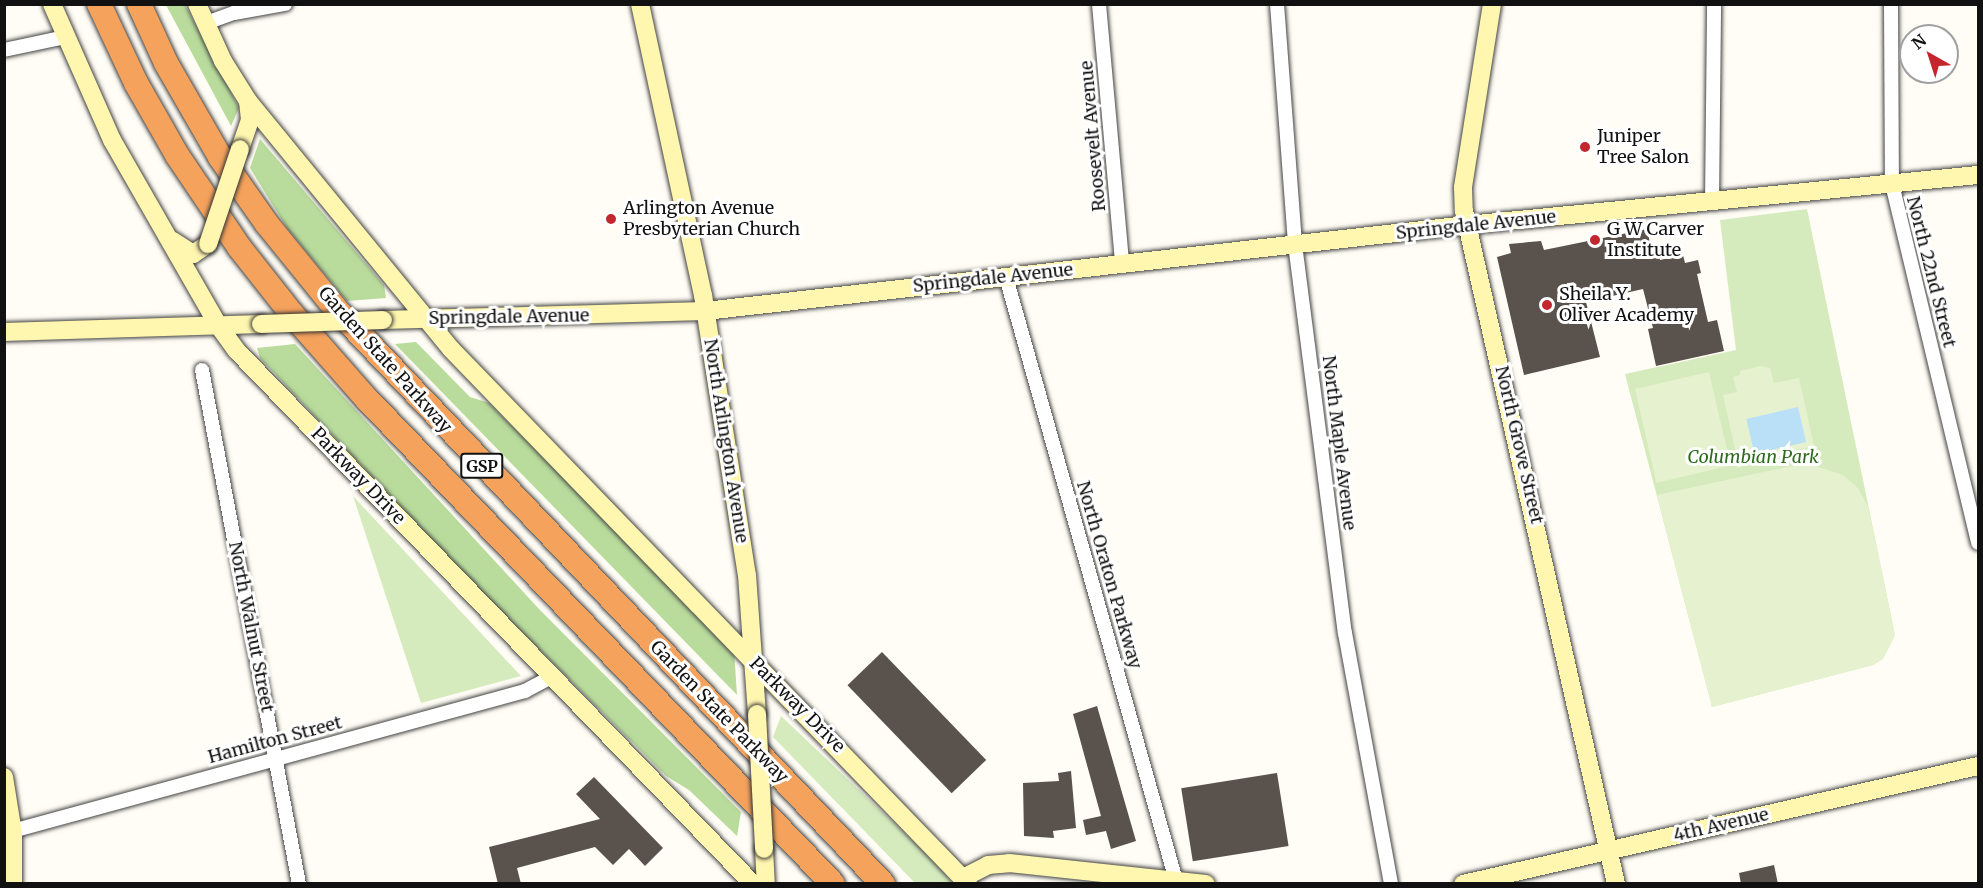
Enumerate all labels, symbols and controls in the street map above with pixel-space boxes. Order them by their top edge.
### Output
north arrow [1899,24,1959,84]
text: N [1908,30,1930,53]
street label: Roosevelt Avenue [1076,60,1110,212]
place label: Juniper Tree Salon [1597,126,1689,168]
marker: Juniper Tree Salon [1578,140,1592,154]
street label: North 22nd Street [1902,194,1960,350]
place label: Arlington Avenue Presbyterian Church [623,198,800,240]
street label: Springdale Avenue [1395,206,1557,244]
marker: Arlington Avenue Presbyterian Church [604,212,618,226]
place label: G W Carver Institute [1607,219,1704,262]
marker: G W Carver Institute [1588,233,1602,247]
street label: Springdale Avenue [912,259,1074,297]
street label: Garden State Parkway [314,282,456,438]
place label: Sheila Y. Oliver Academy [1559,284,1694,326]
marker: Sheila Y. Oliver Academy [1540,298,1554,312]
street label: Springdale Avenue [428,305,590,329]
street label: North Arlington Avenue [699,337,753,545]
street label: North Maple Avenue [1318,354,1360,532]
street label: North Grove Street [1490,364,1548,526]
street label: Parkway Drive [306,423,410,529]
park label: Columbian Park [1687,446,1819,468]
road number: GSP [460,453,504,479]
street label: North Oraton Parkway [1072,479,1146,671]
street label: North Walnut Street [224,540,278,714]
street label: Garden State Parkway [645,636,793,788]
street label: Parkway Drive [745,653,849,757]
street label: Hamilton Street [206,712,344,768]
street label: 4th Avenue [1671,804,1771,846]

